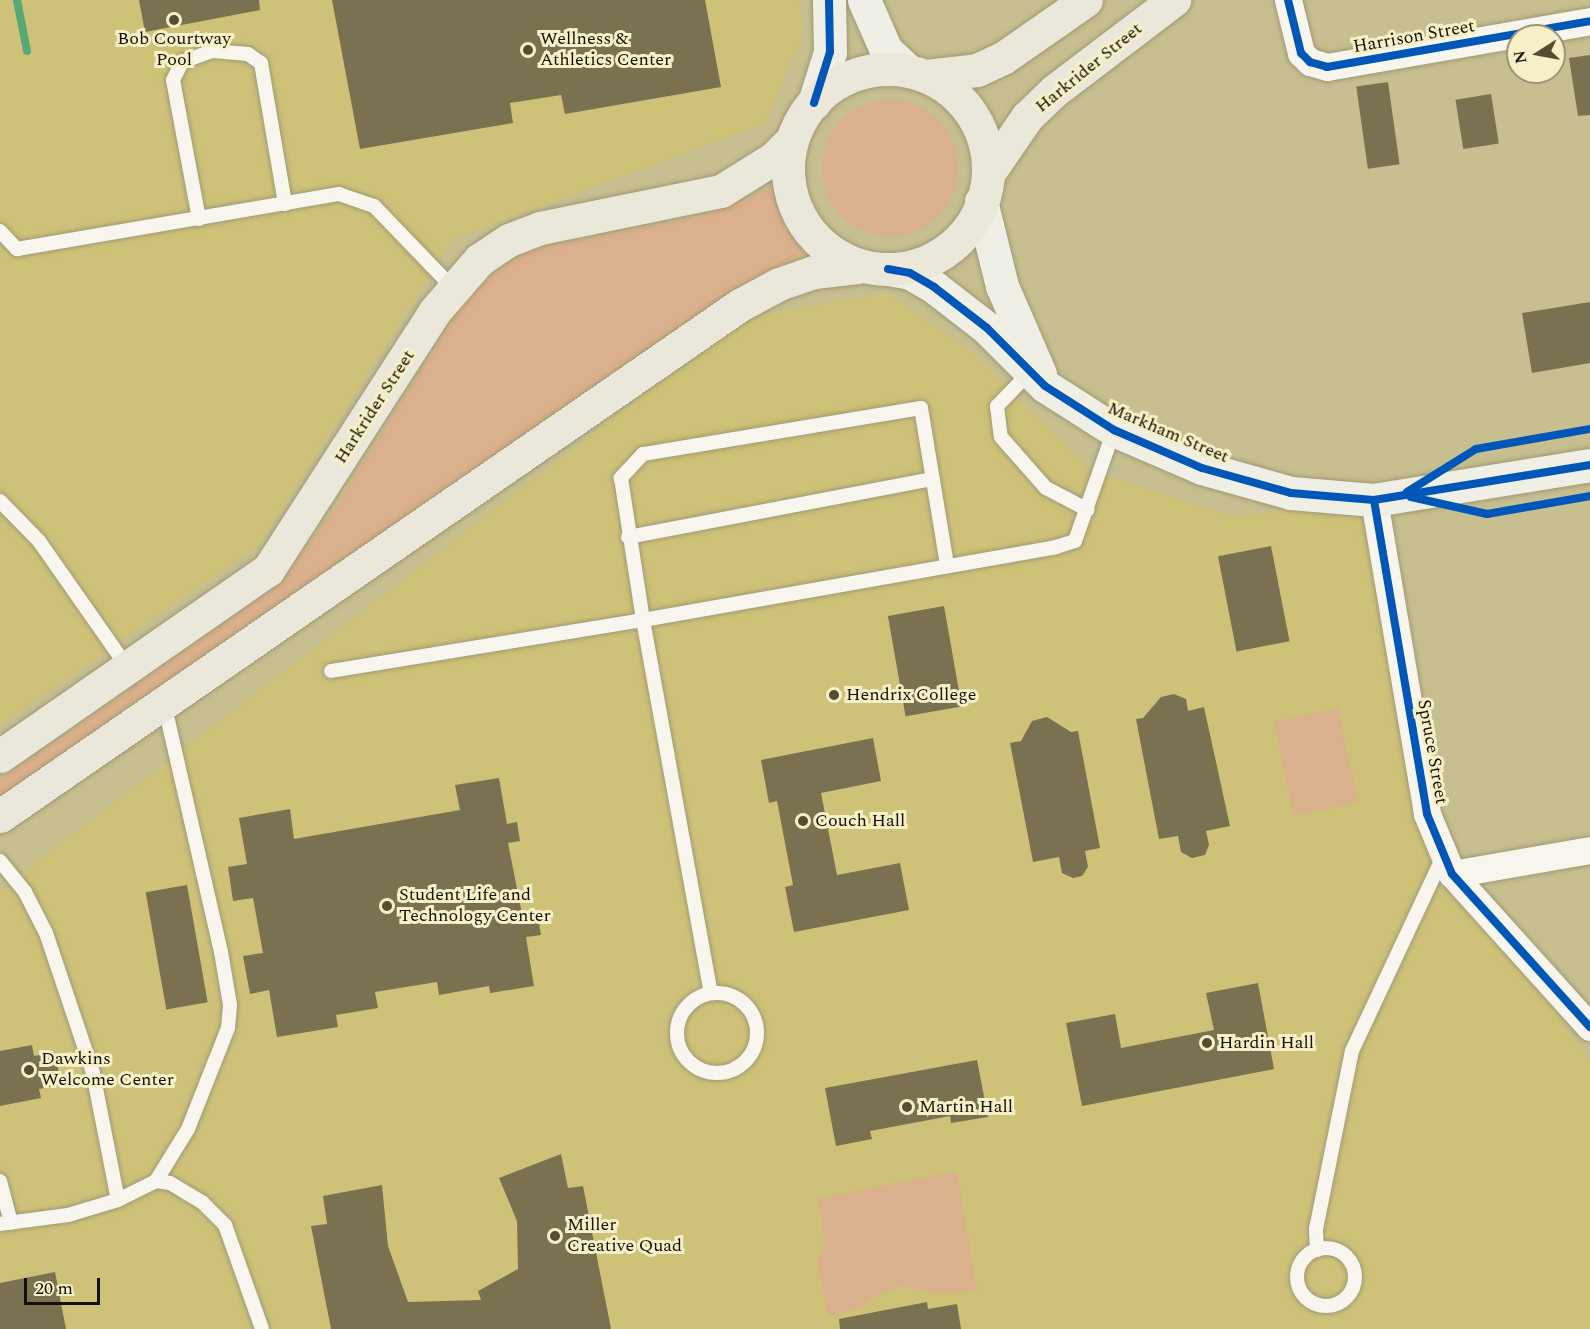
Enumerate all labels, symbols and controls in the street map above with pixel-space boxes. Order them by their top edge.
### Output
marker: Bob Courtway Pool [167,13,181,27]
street label: Harrison Street [1352,16,1476,58]
street label: Harkrider Street [1031,18,1147,118]
north arrow [1506,24,1566,84]
place label: Bob Courtway Pool [117,29,231,72]
place label: Wellness & Athletics Center [540,29,671,72]
marker: Wellness & Athletics Center [521,43,535,57]
text: N [1507,48,1533,66]
street label: Harkrider Street [330,346,420,468]
street label: Markham Street [1104,398,1232,468]
place label: Hendrix College [846,684,976,706]
marker: Hendrix College [827,688,841,702]
street label: Spruce Street [1412,698,1452,806]
place label: Couch Hall [815,810,905,832]
marker: Couch Hall [796,814,810,828]
place label: Student Life and Technology Center [399,885,551,928]
marker: Student Life and Technology Center [380,899,394,913]
place label: Hardin Hall [1219,1032,1314,1054]
marker: Hardin Hall [1200,1036,1214,1050]
place label: Dawkins Welcome Center [41,1049,174,1092]
marker: Dawkins Welcome Center [22,1063,36,1077]
place label: Martin Hall [919,1096,1013,1118]
marker: Martin Hall [900,1100,914,1114]
place label: Miller Creative Quad [567,1215,682,1258]
marker: Miller Creative Quad [548,1229,562,1243]
scale bar [27,1266,104,1304]
text: 20 m [35,1275,73,1302]

